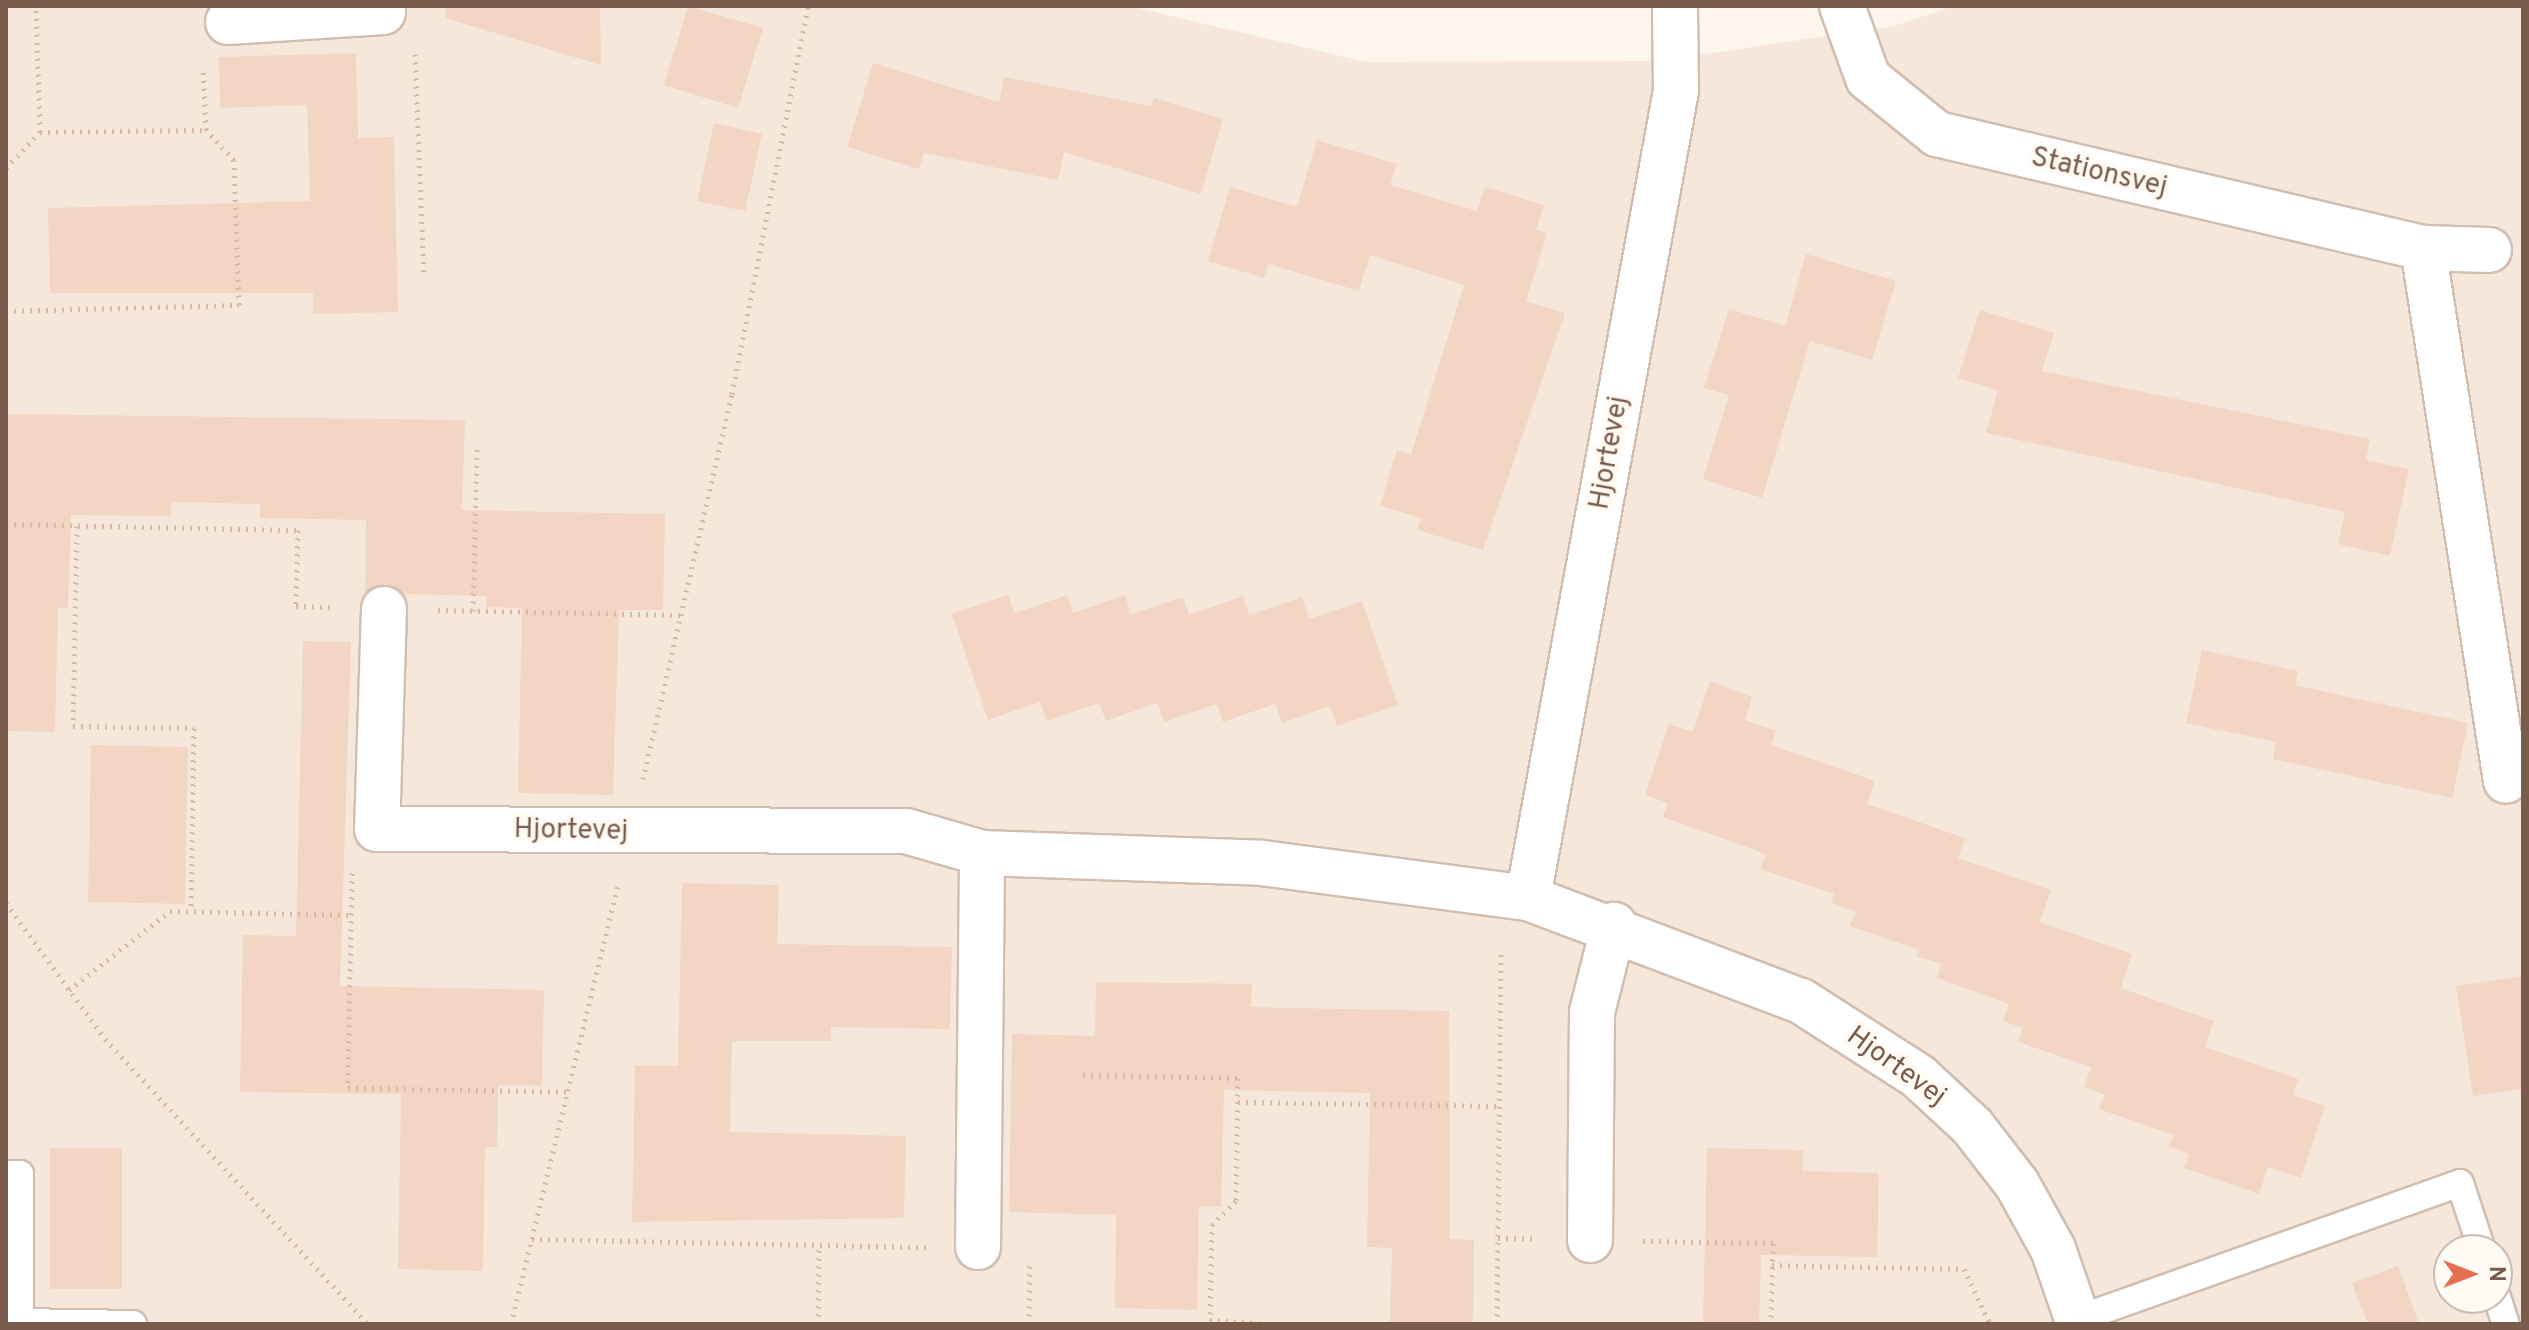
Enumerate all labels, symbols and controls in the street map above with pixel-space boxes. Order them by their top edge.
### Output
street label: Stationsvej [2028,141,2170,205]
street label: Hjortevej [1583,394,1637,512]
street label: Hjortevej [513,813,629,849]
street label: Hjortevej [1840,1020,1952,1114]
north arrow [2433,1234,2513,1314]
text: N [2482,1266,2509,1282]

